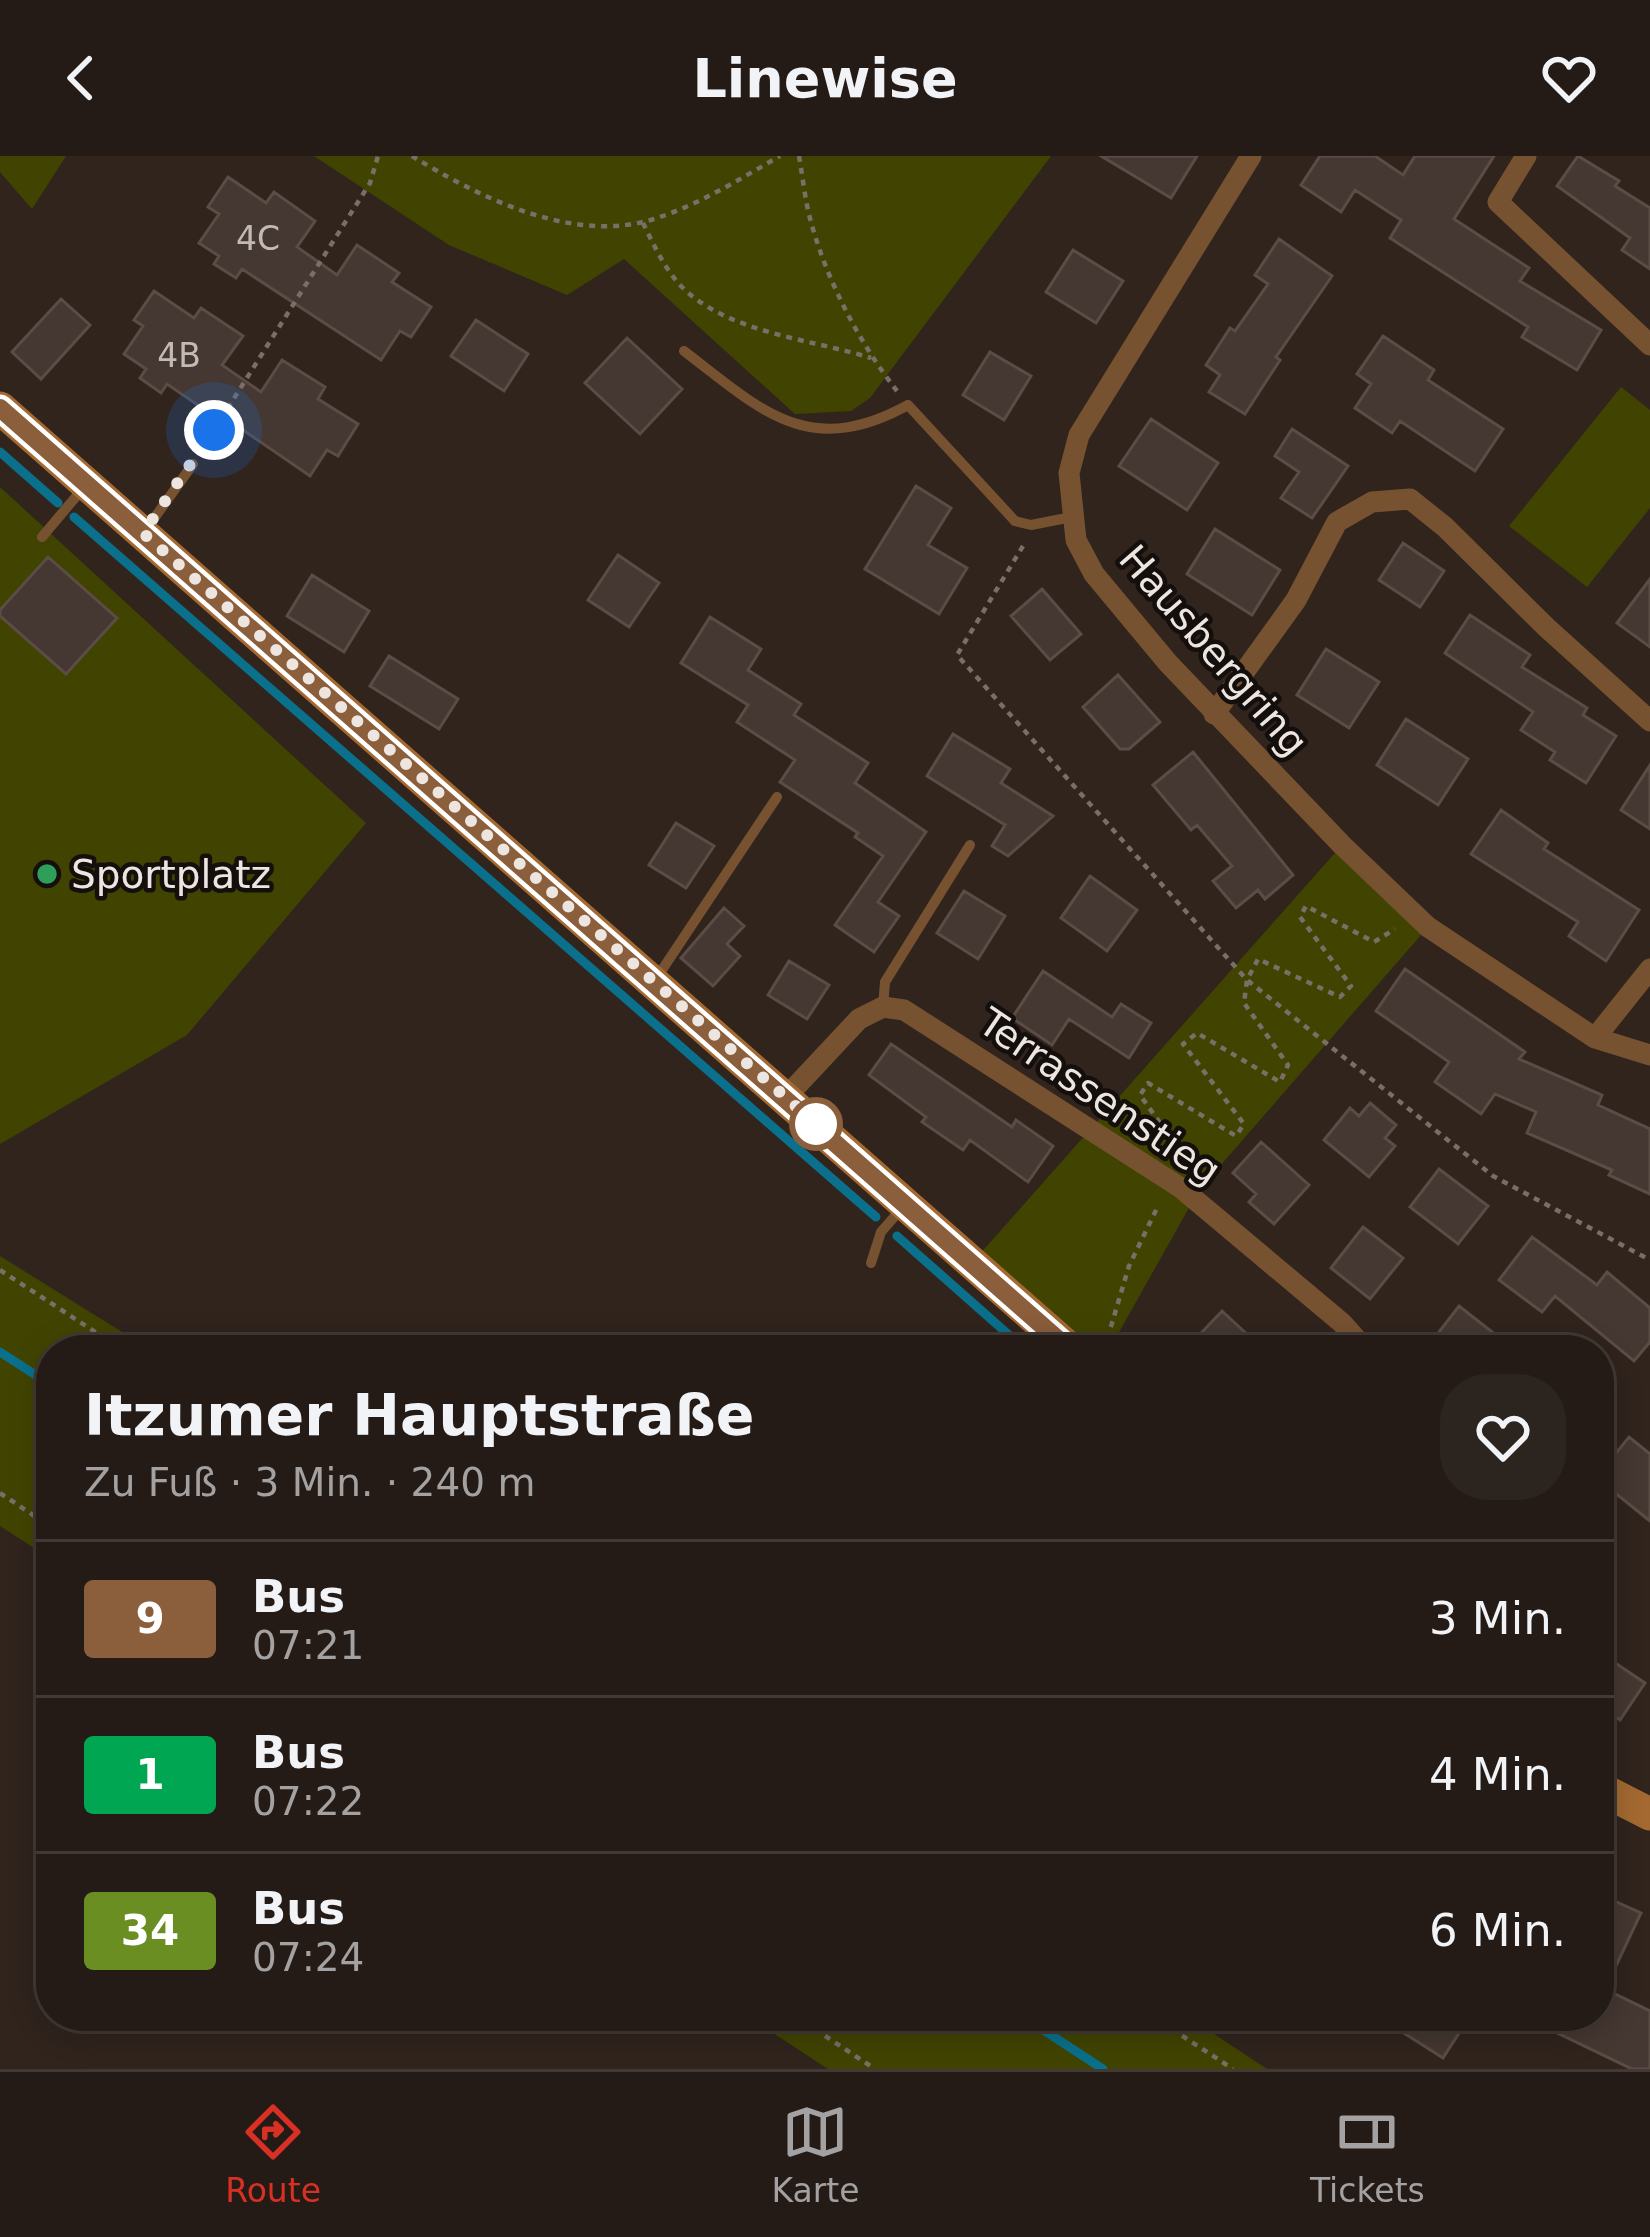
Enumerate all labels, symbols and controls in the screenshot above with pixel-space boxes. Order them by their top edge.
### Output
icon: back [48,45,114,111]
icon: heart [1536,45,1602,111]
text: Linewise [692,47,958,110]
house number: 4C [236,219,280,258]
house number: 4B [157,336,201,375]
your location [184,400,244,460]
street label: Hausbergring [1110,536,1317,765]
place label: Sportplatz [71,852,271,897]
marker: Sportplatz [34,861,60,887]
street label: Terrassenstieg [970,999,1229,1194]
unlabelled marker [791,1099,841,1149]
button: heart [1440,1374,1566,1500]
text: Itzumer Hauptstraße [84,1382,754,1448]
text: Zu Fuß · 3 Min. · 240 m [84,1460,535,1505]
text: Bus [252,1570,345,1623]
text: 3 Min. [1429,1592,1566,1645]
text: 9 [135,1594,165,1643]
text: 07:21 [252,1623,364,1668]
text: Bus [252,1726,345,1779]
text: 4 Min. [1429,1748,1566,1801]
text: 1 [135,1750,165,1799]
text: 07:22 [252,1779,364,1824]
text: Bus [252,1882,345,1935]
text: 6 Min. [1429,1904,1566,1957]
text: 34 [121,1906,179,1955]
text: 07:24 [252,1935,364,1980]
tab: Route [225,2099,321,2210]
tab: Karte [771,2099,860,2210]
tab: Tickets [1310,2099,1425,2210]

